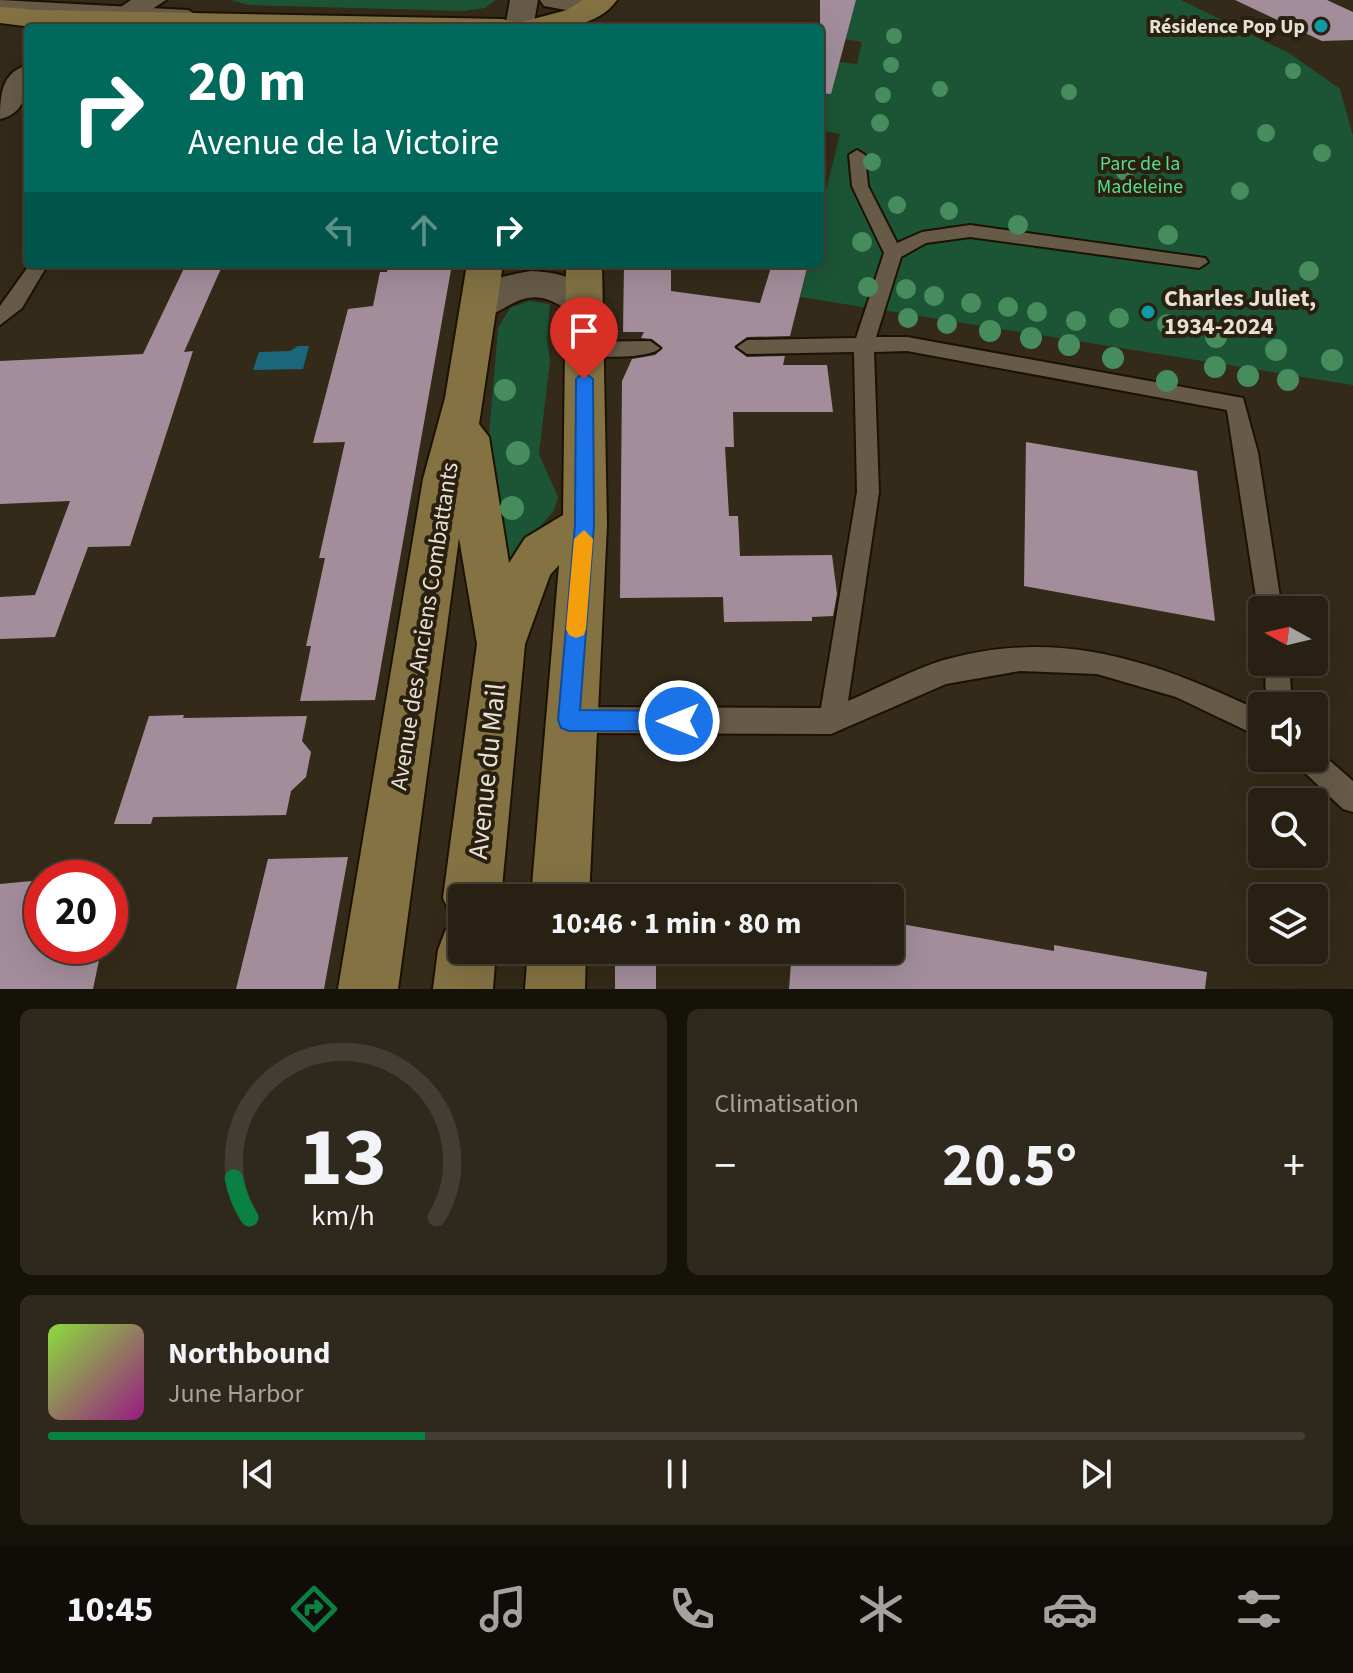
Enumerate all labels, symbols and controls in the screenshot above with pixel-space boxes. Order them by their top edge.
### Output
place label: Résidence Pop Up [1149,13,1305,41]
marker: Résidence Pop Up [1312,17,1330,35]
text: 20 m [188,43,306,122]
icon: right [56,56,160,160]
text: Avenue de la Victoire [188,117,499,168]
park label: Parc de la Madeleine [1097,150,1183,201]
icon: left [318,208,362,252]
icon: ahead [402,208,446,252]
icon: right [486,208,530,252]
place label: Charles Juliet, 1934-2024 [1164,281,1316,344]
pin [550,297,618,379]
marker: Charles Juliet, 1934-2024 [1139,303,1157,321]
icon: arrive [562,309,606,353]
street label: Avenue des Anciens Combattants [381,460,468,793]
north arrow [1248,596,1328,676]
map controls [1248,596,1328,964]
position arrow [637,679,721,763]
street label: Avenue du Mail [458,681,516,861]
button: sound [1248,692,1328,772]
button: search [1248,788,1328,868]
speed limit sign: 20 [24,860,128,964]
button: layers [1248,884,1328,964]
text: 10:46 · 1 min · 80 m [551,902,801,945]
text: Climatisation [715,1085,859,1122]
text: 13 [299,1099,387,1217]
text: 20.5° [942,1124,1077,1209]
text: − [715,1135,736,1198]
text: + [1283,1135,1305,1198]
text: km/h [312,1196,375,1236]
text: Northbound [168,1332,330,1375]
text: June Harbor [168,1375,304,1412]
icon: previous [236,1452,280,1496]
icon: pause [655,1452,699,1496]
icon: next [1074,1452,1118,1496]
icon: directions [286,1581,342,1637]
icon: music [475,1581,531,1637]
icon: phone [664,1581,720,1637]
icon: climate [853,1581,909,1637]
icon: car [1042,1581,1098,1637]
icon: filters [1231,1581,1287,1637]
text: 10:45 [66,1584,153,1635]

